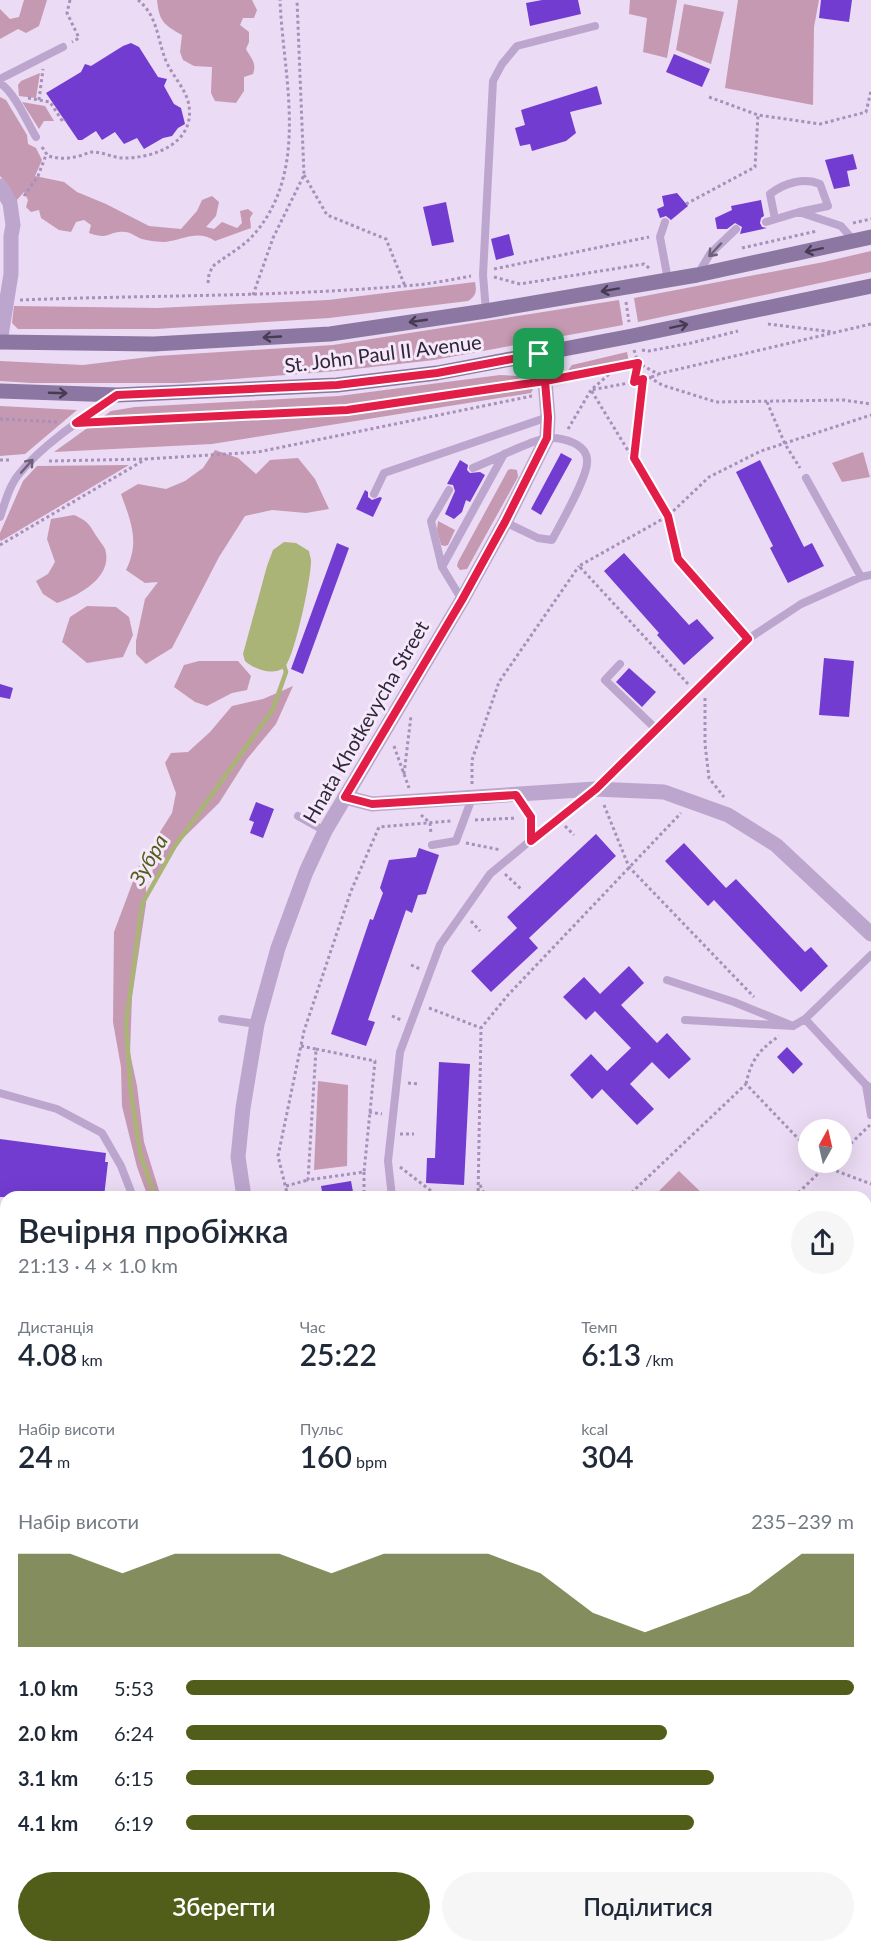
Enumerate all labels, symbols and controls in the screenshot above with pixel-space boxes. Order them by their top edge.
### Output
one-way arrow [708,243,722,258]
one-way arrow [805,245,824,256]
one-way arrow [601,285,620,296]
one-way arrow [408,316,428,327]
one-way arrow [669,320,689,331]
pin [513,328,564,379]
street label: St. John Paul II Avenue [283,329,483,377]
one-way arrow [262,332,282,343]
icon: arrive [522,337,555,370]
one-way arrow [48,388,68,399]
one-way arrow [19,459,33,474]
street label: Hnata Khotkevycha Street [297,616,433,827]
water label: Зубра [123,829,172,890]
north arrow [798,1119,852,1173]
map controls [798,1119,852,1173]
text: Вечірня пробіжка [18,1210,289,1250]
button: share [791,1211,854,1274]
text: 21:13 · 4 × 1.0 km [18,1253,178,1277]
text: Дистанція [18,1317,94,1336]
text: Час [300,1317,326,1336]
text: Темп [581,1317,618,1336]
text: 4.08 [18,1336,77,1372]
text: 25:22 [300,1336,377,1372]
text: 6:13 [581,1336,641,1372]
text: km [77,1350,103,1369]
text: /km [641,1350,674,1369]
text: Набір висоти [18,1419,115,1438]
text: Пульс [300,1419,343,1438]
text: kcal [581,1419,608,1438]
text: 24 [18,1438,53,1474]
text: 160 [300,1438,352,1474]
text: 304 [581,1438,634,1474]
text: m [53,1452,70,1471]
text: bpm [352,1452,387,1471]
text: Набір висоти [18,1509,139,1533]
text: 235–239 m [751,1509,854,1533]
text: 1.0 km [18,1676,78,1700]
text: 5:53 [114,1676,154,1700]
text: 2.0 km [18,1721,78,1745]
text: 6:24 [114,1721,154,1745]
text: 3.1 km [18,1766,78,1790]
text: 6:15 [114,1766,154,1790]
text: 4.1 km [18,1811,78,1835]
text: 6:19 [114,1811,154,1835]
button: Зберегти [18,1872,430,1941]
button: Поділитися [442,1872,854,1941]

